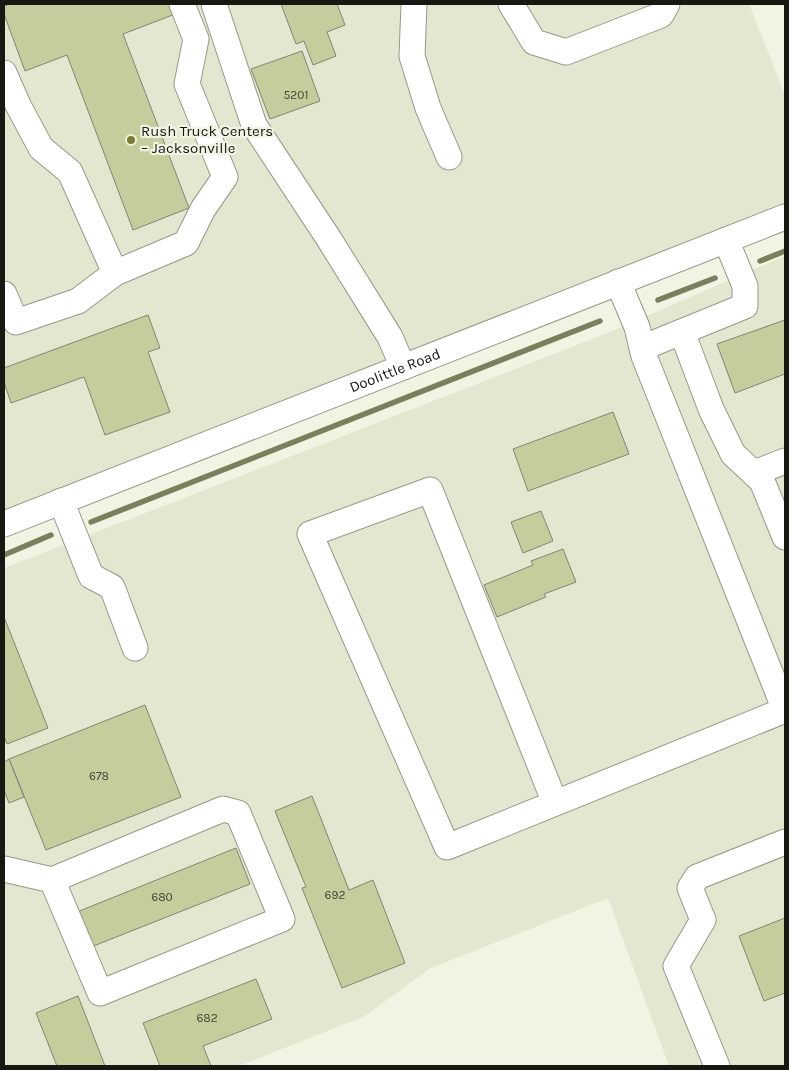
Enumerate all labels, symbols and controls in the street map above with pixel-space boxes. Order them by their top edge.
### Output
house number: 5201 [284,88,308,102]
place label: Rush Truck Centers – Jacksonville [141,122,273,157]
marker: Rush Truck Centers – Jacksonville [125,134,137,146]
street label: Doolittle Road [347,344,443,396]
house number: 678 [89,769,109,783]
house number: 692 [325,888,345,902]
house number: 680 [151,890,173,904]
house number: 682 [196,1011,218,1025]

